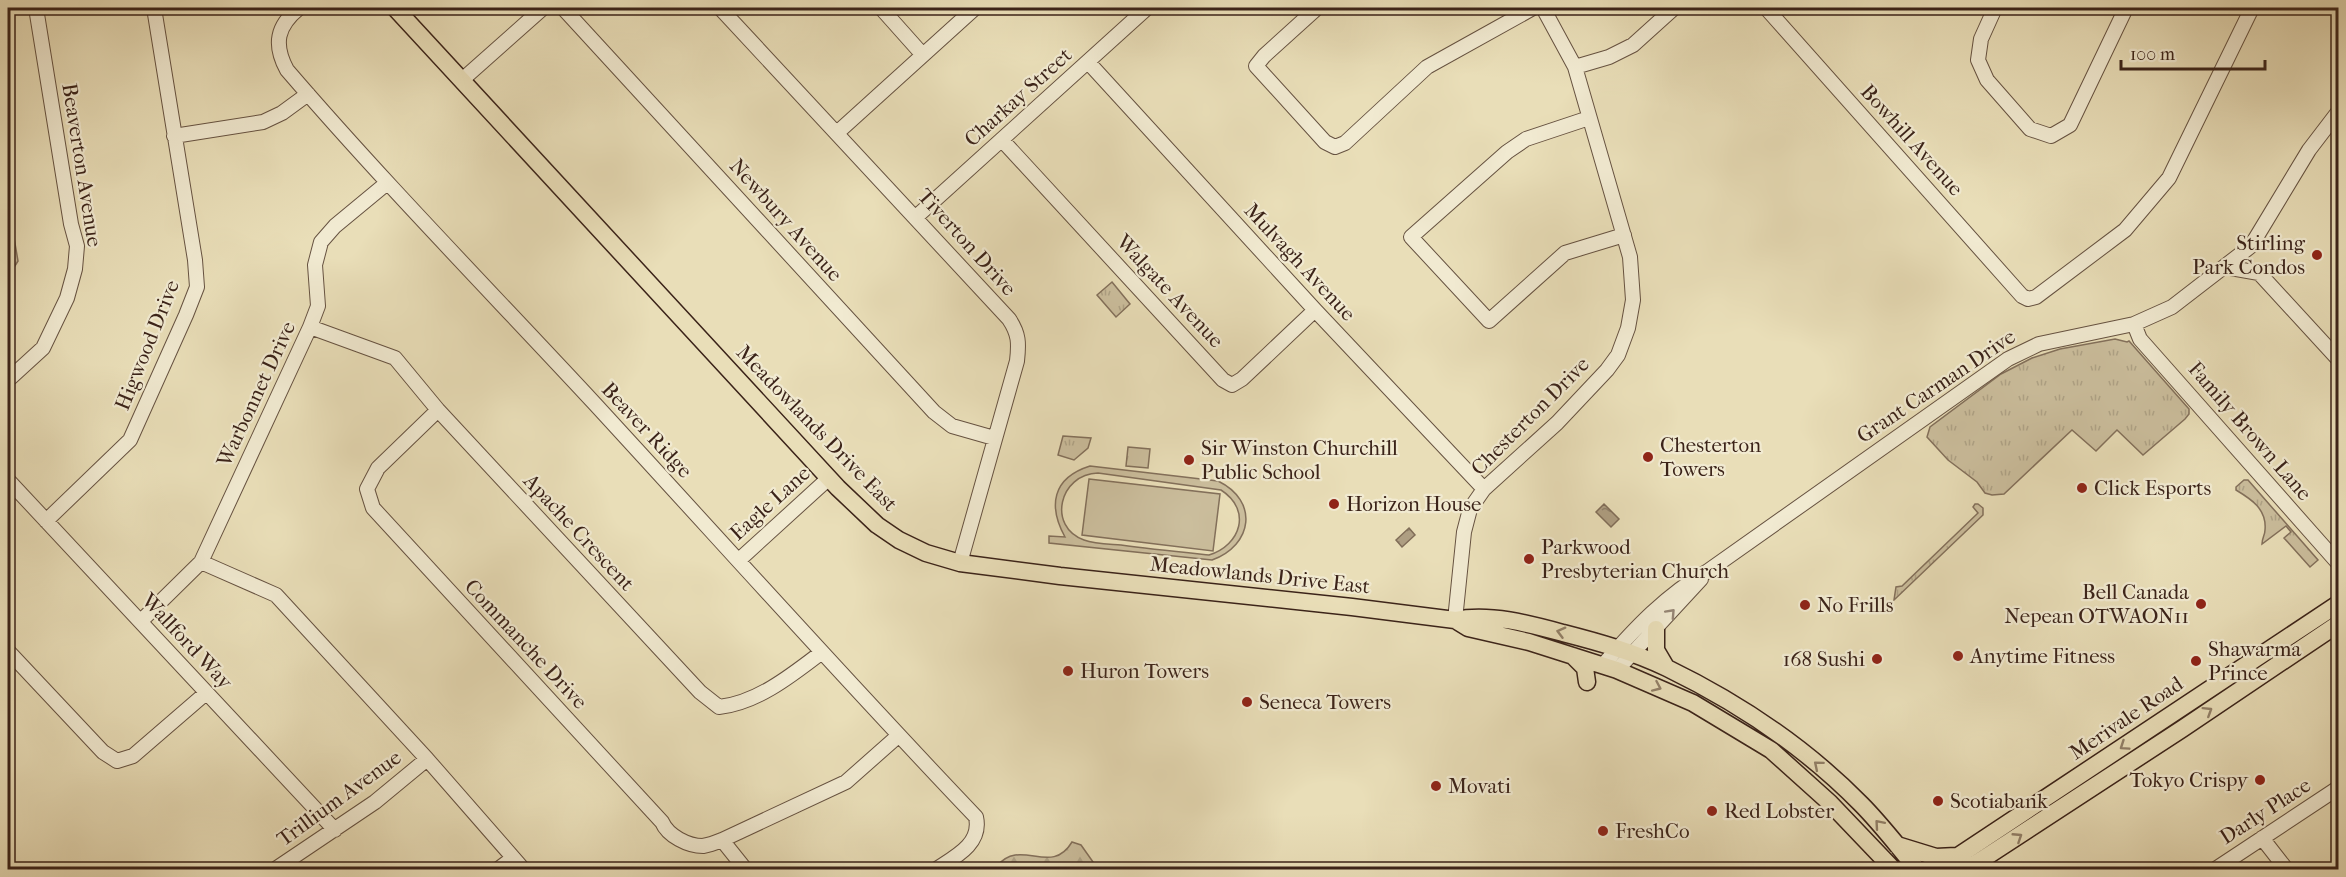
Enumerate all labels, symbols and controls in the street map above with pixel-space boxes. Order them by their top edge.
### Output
scale bar [2121,33,2265,71]
street label: Charkay Street [960,42,1077,151]
text: 100 m [2130,44,2175,65]
street label: Bowhill Avenue [1856,79,1968,201]
street label: Beaverton Avenue [57,81,107,249]
street label: Newbury Avenue [725,154,847,286]
street label: Tiverton Drive [913,184,1021,300]
street label: Mulvagh Avenue [1239,198,1361,326]
street label: Walgate Avenue [1111,229,1228,352]
place label: Stirling Park Condos [2192,231,2306,279]
marker: Stirling Park Condos [2310,248,2324,262]
street label: Higwood Drive [110,276,184,414]
street label: Warbonnet Drive [211,318,300,471]
street label: Grant Carman Drive [1852,324,2020,448]
street label: Meadowlands Drive East [732,340,903,516]
street label: Chesterton Drive [1466,352,1594,480]
street label: Family Brown Lane [2183,357,2317,505]
street label: Beaver Ridge [597,377,697,483]
place label: Chesterton Towers [1660,433,1761,481]
place label: Sir Winston Churchill Public School [1201,436,1398,484]
marker: Chesterton Towers [1641,450,1655,464]
marker: Sir Winston Churchill Public School [1182,453,1196,467]
street label: Eagle Lane [725,461,815,545]
street label: Apache Crescent [518,468,639,596]
place label: Click Esports [2094,476,2212,500]
marker: Click Esports [2075,481,2089,495]
place label: Horizon House [1346,492,1481,516]
marker: Horizon House [1327,497,1341,511]
place label: Parkwood Presbyterian Church [1541,535,1729,583]
street label: Meadowlands Drive East [1149,552,1372,599]
marker: Parkwood Presbyterian Church [1522,552,1536,566]
street label: Commanche Drive [460,574,592,714]
place label: Bell Canada Nepean OTWAON11 [2004,580,2189,628]
street label: Wallford Way [136,588,238,694]
place label: No Frills [1817,593,1894,617]
marker: Bell Canada Nepean OTWAON11 [2194,597,2208,611]
marker: No Frills [1798,598,1812,612]
one-way arrow [1664,609,1675,620]
one-way arrow [1556,627,1567,639]
place label: Shawarma Prince [2208,637,2301,685]
place label: Anytime Fitness [1969,644,2115,668]
place label: 168 Sushi [1783,647,1865,671]
marker: Anytime Fitness [1951,649,1965,663]
marker: 168 Sushi [1870,652,1884,666]
marker: Shawarma Prince [2189,654,2203,668]
place label: Huron Towers [1080,659,1209,683]
marker: Huron Towers [1061,664,1075,678]
street label: Merivale Road [2065,671,2188,765]
one-way arrow [1651,680,1662,692]
place label: Seneca Towers [1259,690,1391,714]
marker: Seneca Towers [1240,695,1254,709]
one-way arrow [2201,707,2212,718]
one-way arrow [2119,739,2130,750]
street label: Trillium Avenue [272,745,406,851]
one-way arrow [1814,761,1825,772]
place label: Tokyo Crispy [2130,768,2249,792]
street label: Darly Place [2215,773,2315,849]
marker: Tokyo Crispy [2253,773,2267,787]
place label: Movati [1448,774,1511,798]
marker: Movati [1429,779,1443,793]
place label: Scotiabank [1950,789,2048,813]
marker: Scotiabank [1931,794,1945,808]
place label: Red Lobster [1724,799,1834,823]
marker: Red Lobster [1705,804,1719,818]
place label: FreshCo [1615,819,1690,843]
one-way arrow [1875,820,1886,831]
marker: FreshCo [1596,824,1610,838]
one-way arrow [2011,833,2022,844]

